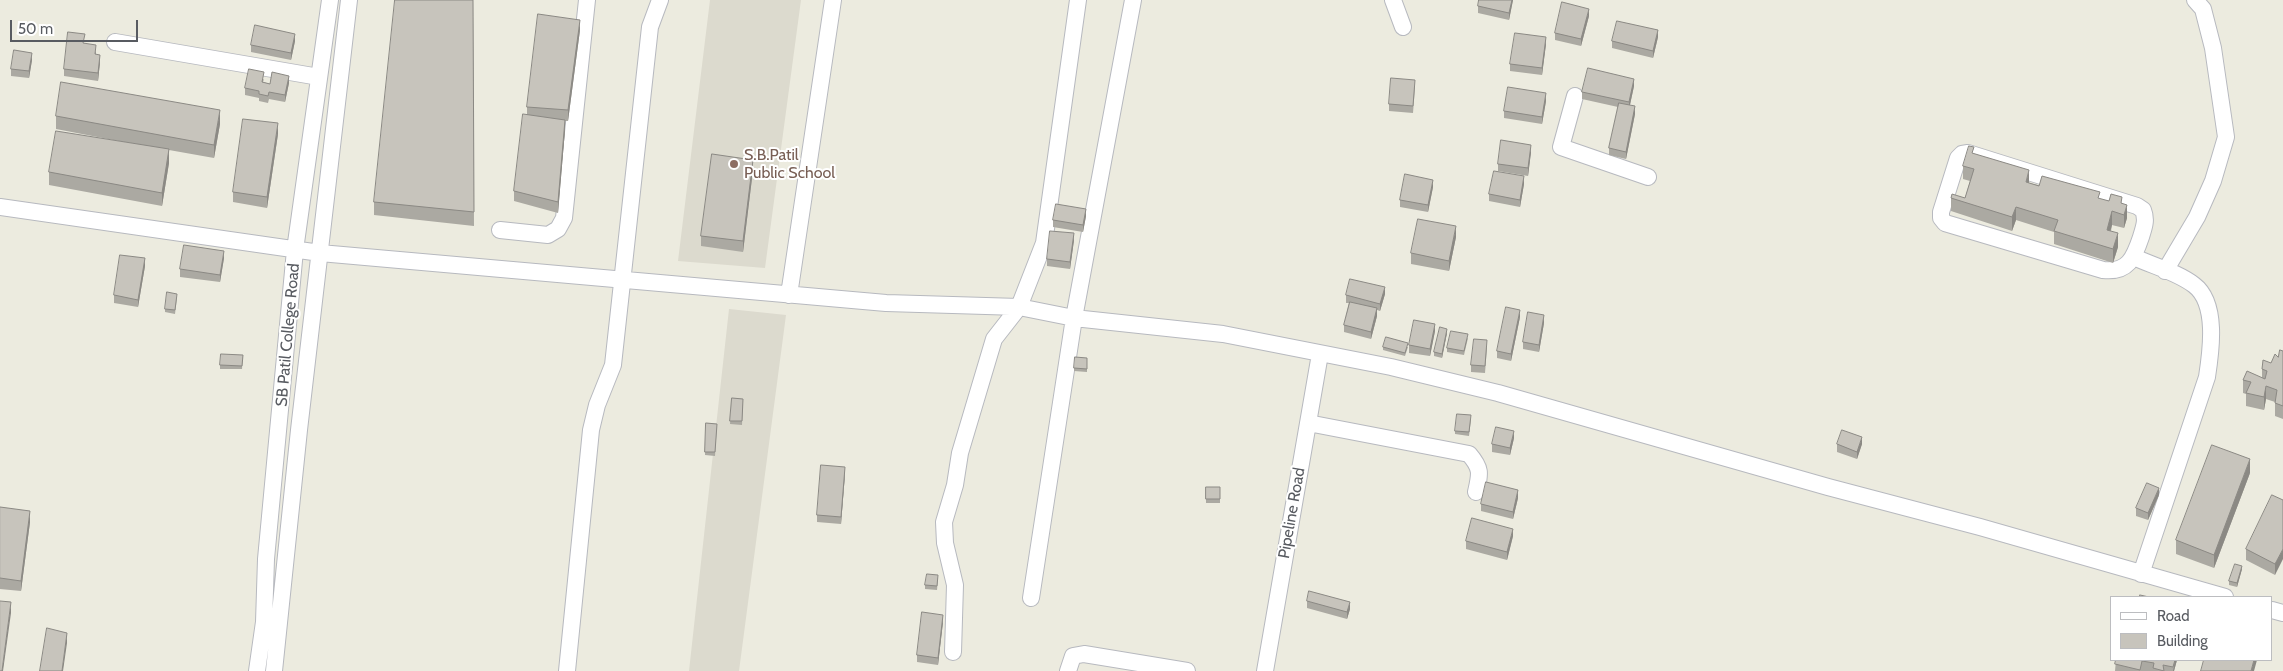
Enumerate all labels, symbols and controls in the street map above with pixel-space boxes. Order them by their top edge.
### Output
scale bar [12,10,140,42]
text: 50 m [18,20,53,38]
place label: S.B.Patil Public School [744,145,835,183]
marker: S.B.Patil Public School [728,158,740,170]
street label: SB Patil College Road [272,263,304,407]
street label: Pipeline Road [1275,466,1309,560]
legend [2110,596,2273,661]
text: Road [2157,607,2190,625]
text: Building [2157,632,2208,650]

